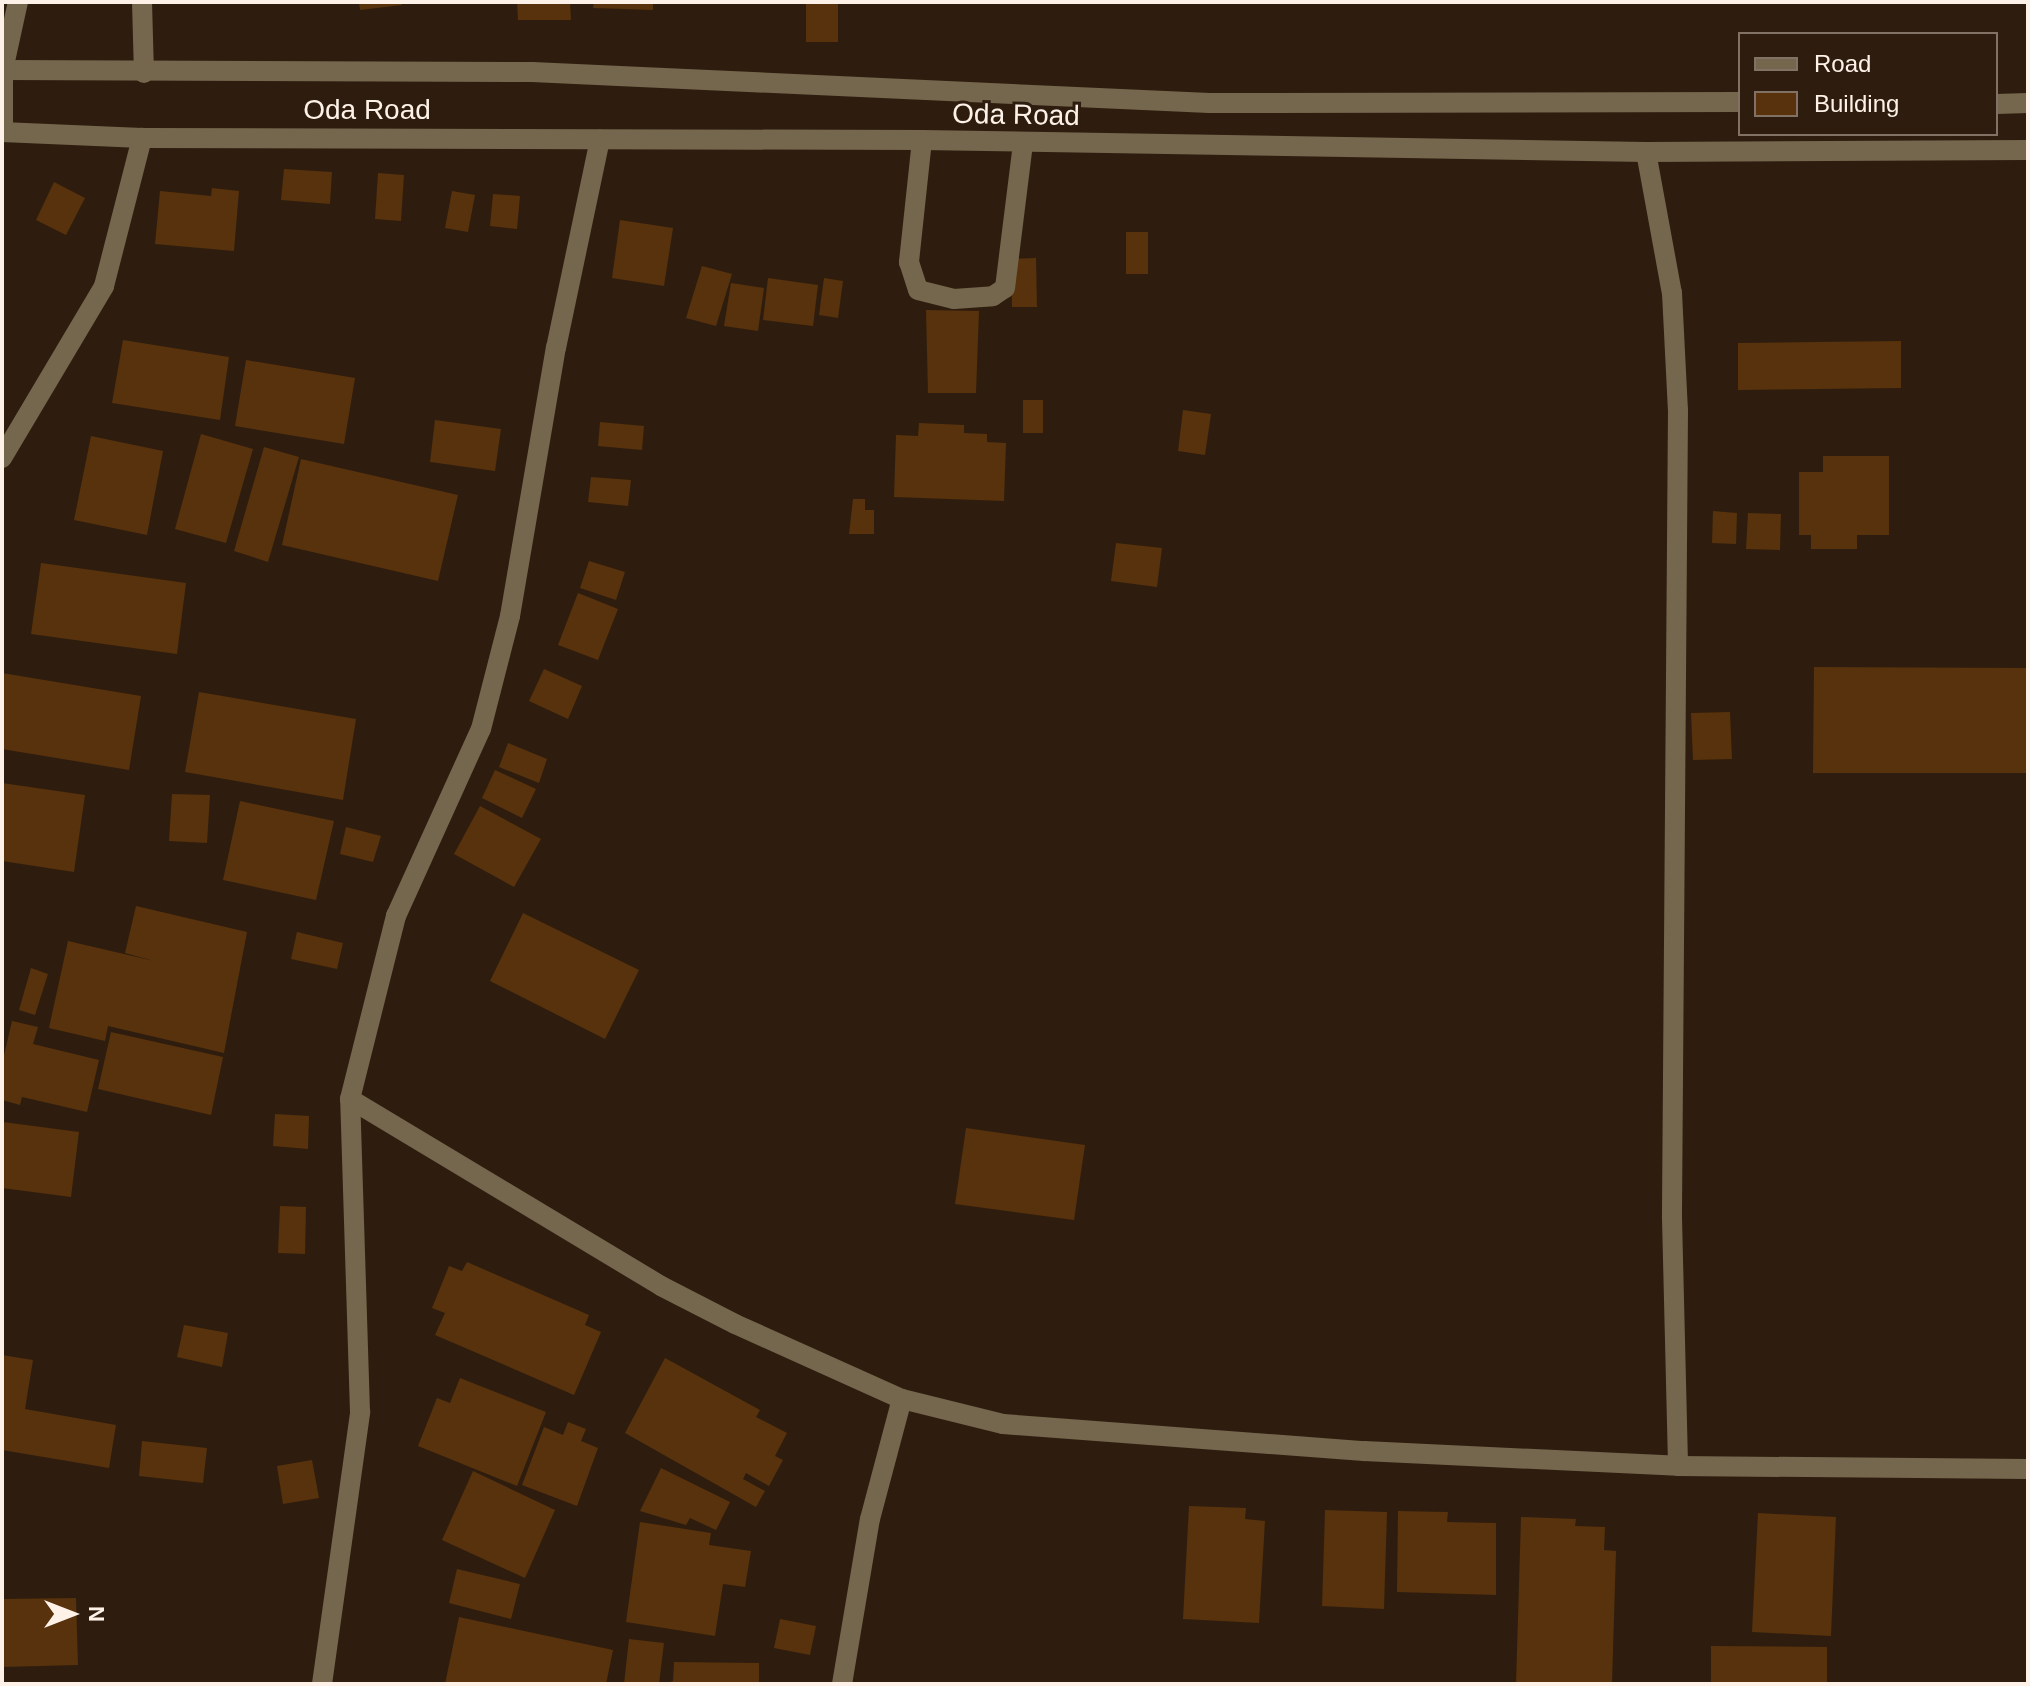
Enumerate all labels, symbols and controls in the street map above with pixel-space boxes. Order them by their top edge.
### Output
legend [1738,32,1998,136]
text: Road [1814,50,1871,77]
text: Building [1814,90,1899,117]
street label: Oda Road [303,93,431,127]
street label: Oda Road [952,97,1080,133]
north arrow [32,1574,112,1654]
text: N [84,1606,109,1622]

